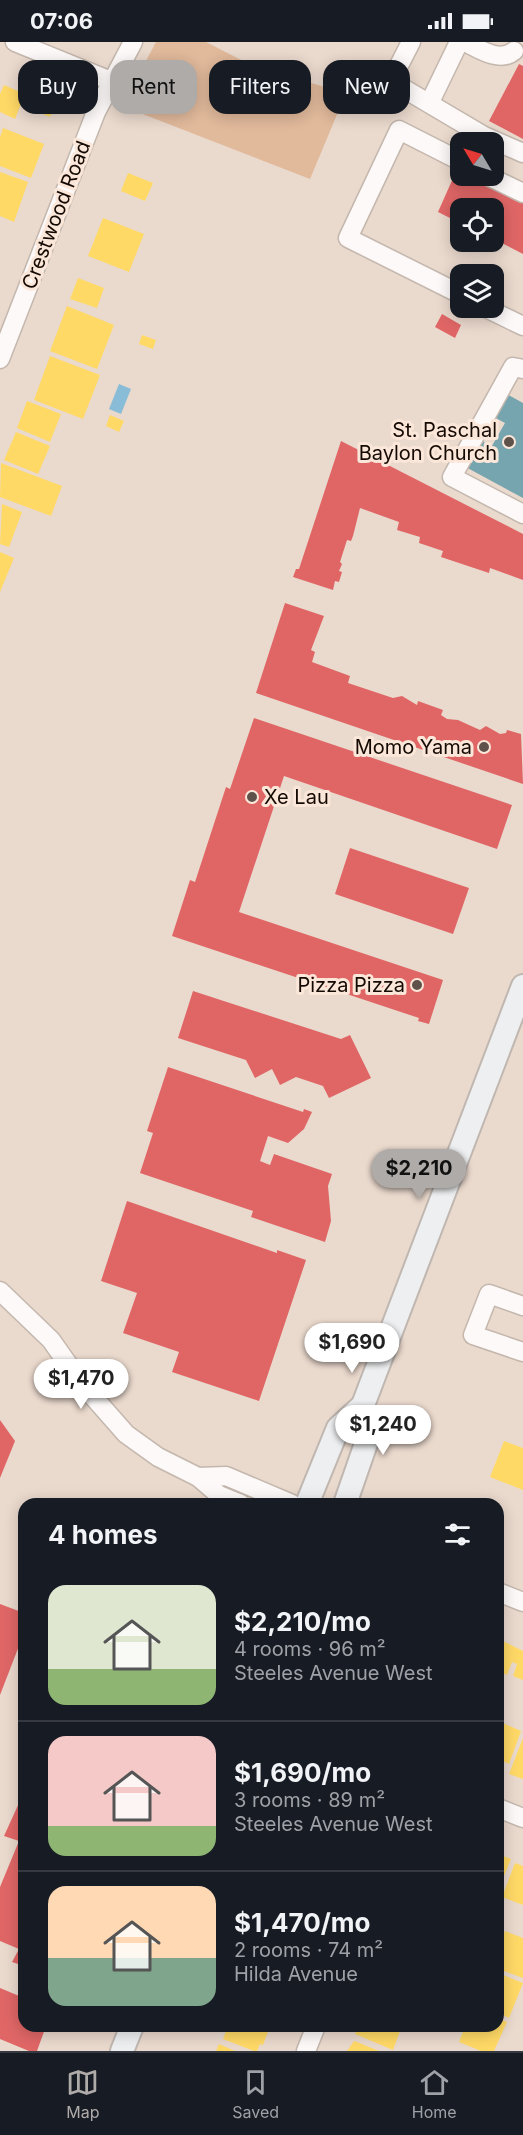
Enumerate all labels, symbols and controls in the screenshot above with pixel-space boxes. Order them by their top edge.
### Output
text: 07:06 [30,8,93,34]
chip: Buy [18,60,98,114]
chip: Rent [110,60,197,114]
chip: Filters [209,60,311,114]
chip: New [323,60,410,114]
north arrow [450,132,504,186]
map controls [450,132,504,318]
street label: Crestwood Road [17,137,95,293]
button: locate [450,198,504,252]
button: layers [450,264,504,318]
place label: St. Paschal Baylon Church [359,418,497,465]
marker: St. Paschal Baylon Church [502,435,516,449]
place label: Momo Yama [355,735,472,759]
marker: Momo Yama [477,740,491,754]
place label: Xe Lau [264,785,329,809]
marker: Xe Lau [245,790,259,804]
place label: Pizza Pizza [298,973,405,997]
marker: Pizza Pizza [410,978,424,992]
pin: $2,210 [370,1149,468,1200]
text: $2,210 [385,1156,453,1180]
pin: $1,690 [303,1323,401,1374]
text: $1,690 [318,1330,386,1354]
pin: $1,470 [32,1359,130,1410]
text: $1,470 [48,1366,114,1390]
pin: $1,240 [334,1405,432,1456]
text: $1,240 [349,1412,417,1436]
icon: filters [441,1518,474,1551]
text: 4 homes [48,1519,158,1550]
text: $2,210/mo [234,1606,371,1637]
icon: home [96,1609,168,1681]
text: 4 rooms · 96 m² [234,1637,386,1661]
text: Steeles Avenue West [234,1661,433,1685]
text: $1,690/mo [234,1757,371,1788]
icon: home [96,1760,168,1832]
text: 3 rooms · 89 m² [234,1788,385,1812]
text: Steeles Avenue West [234,1812,433,1836]
text: $1,470/mo [234,1907,371,1938]
icon: home [96,1910,168,1982]
text: 2 rooms · 74 m² [234,1938,383,1962]
text: Hilda Avenue [234,1962,358,1986]
tab: Map [66,2066,100,2122]
tab: Saved [232,2066,279,2122]
tab: Home [412,2066,457,2122]

